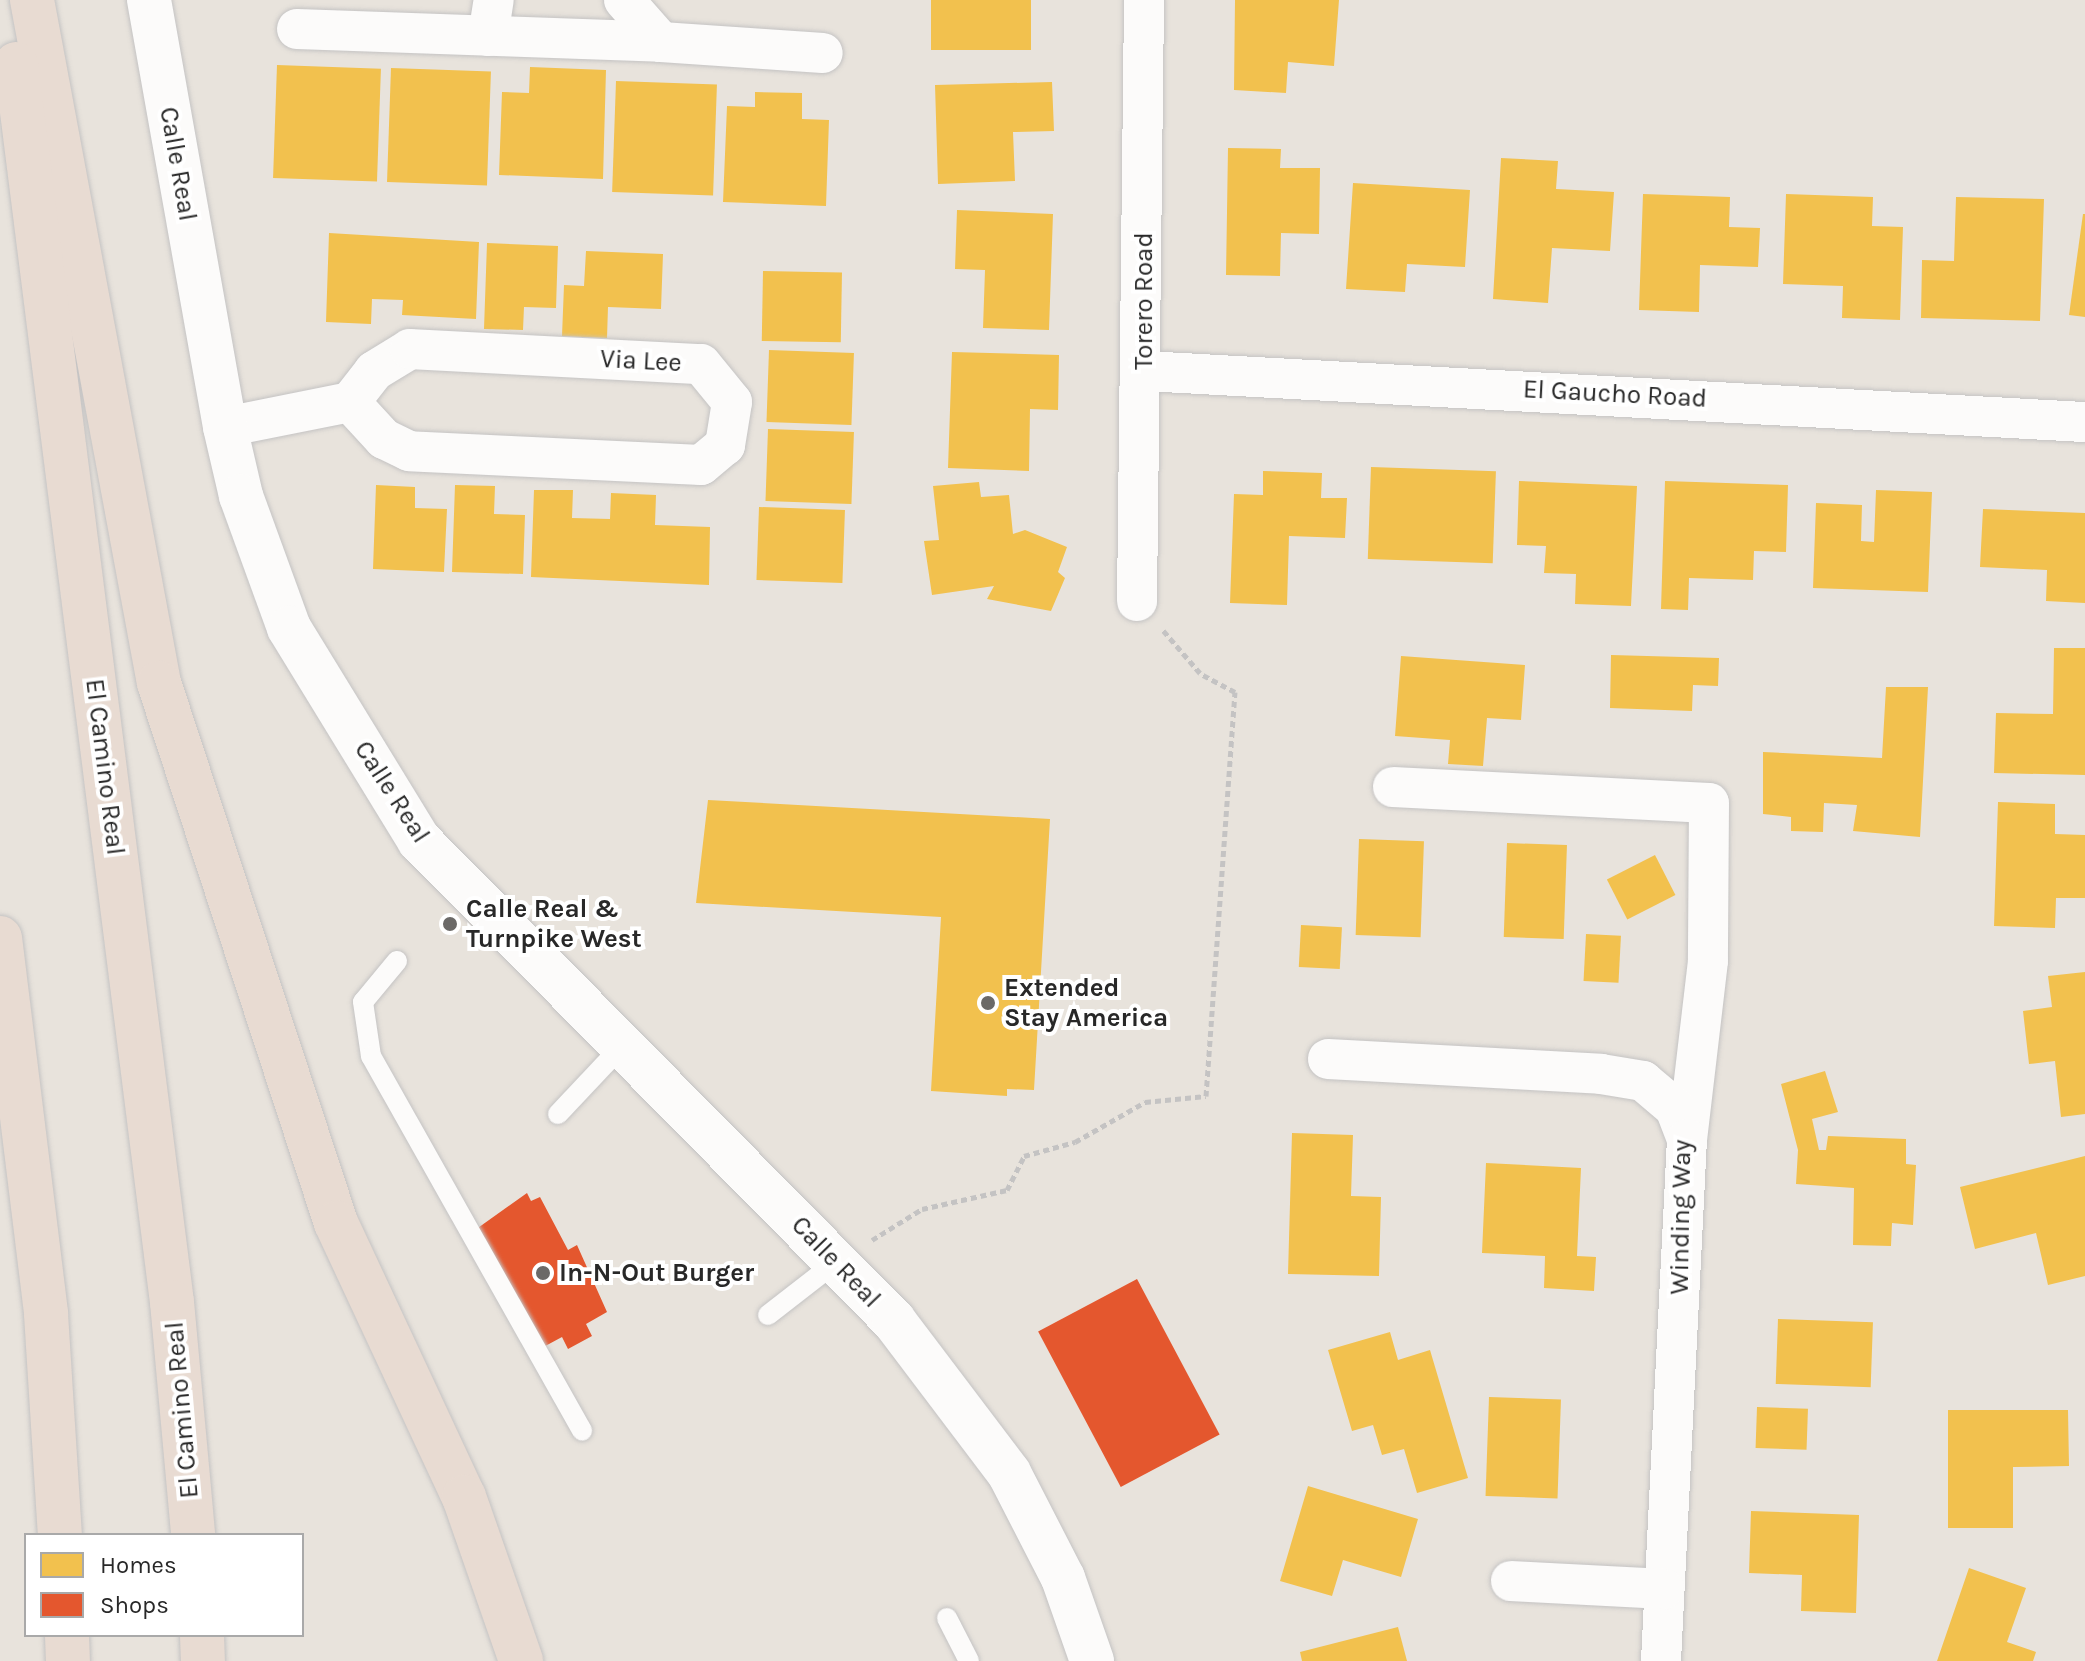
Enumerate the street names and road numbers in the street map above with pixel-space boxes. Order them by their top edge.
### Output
street label: Calle Real [153,105,203,223]
street label: Torero Road [1128,232,1160,370]
street label: Via Lee [599,343,683,379]
street label: El Gaucho Road [1522,374,1708,414]
street label: El Camino Real [79,677,131,857]
street label: Calle Real [348,735,436,849]
street label: Winding Way [1664,1139,1698,1295]
street label: Calle Real [785,1210,887,1314]
street label: El Camino Real [159,1320,205,1500]

